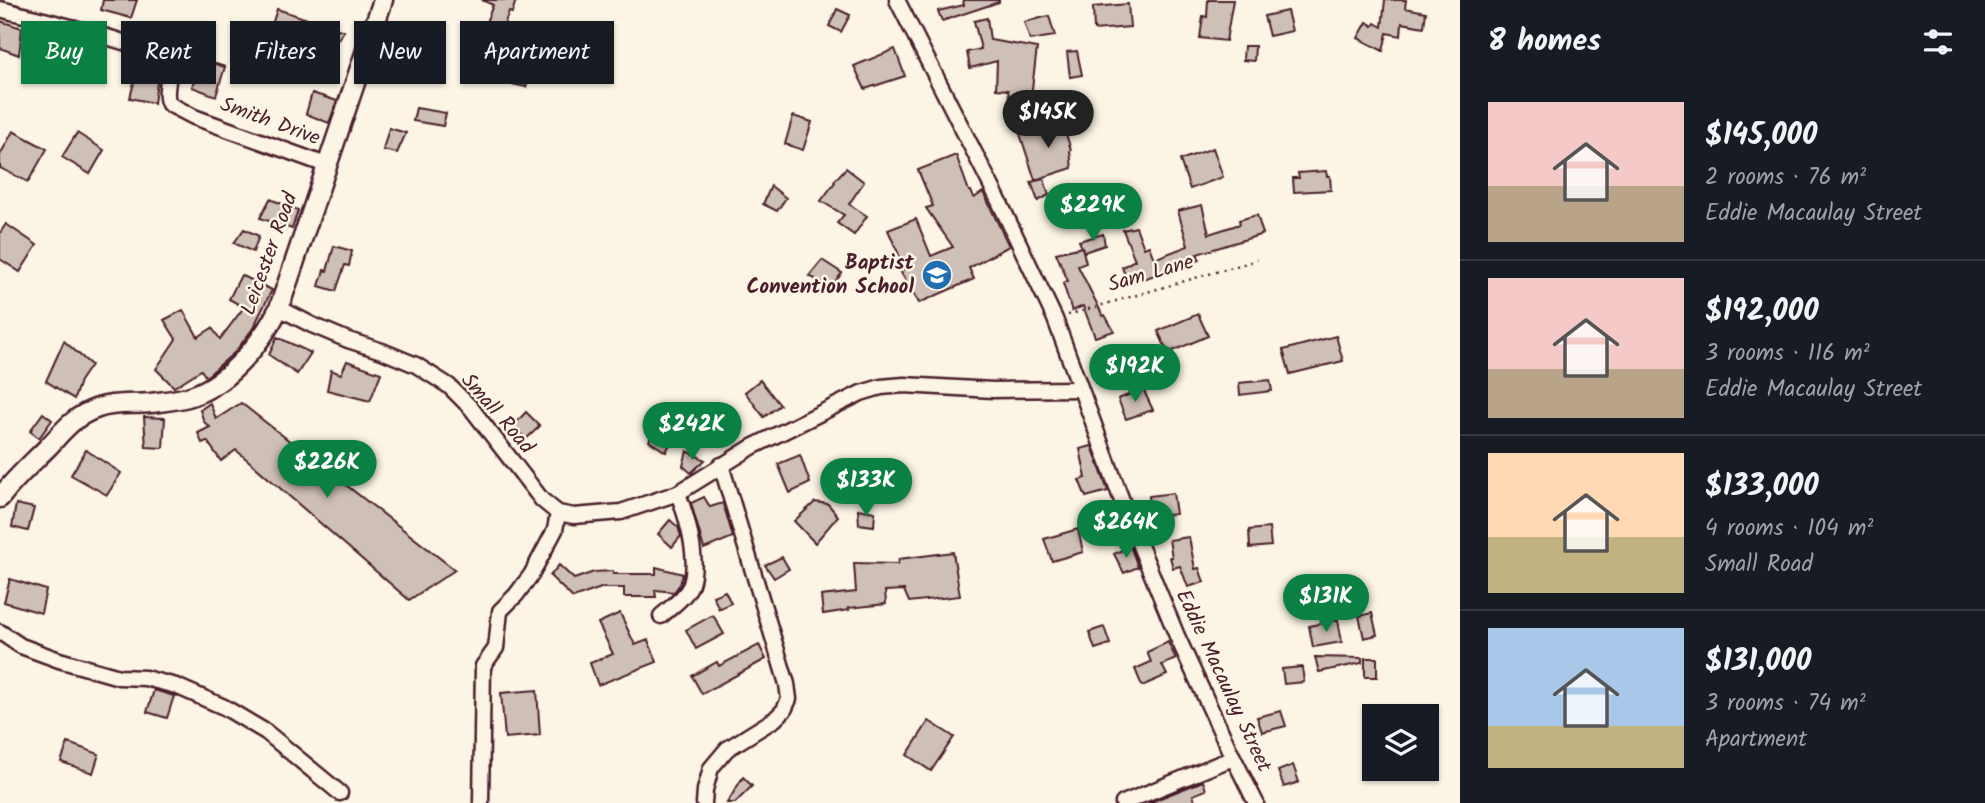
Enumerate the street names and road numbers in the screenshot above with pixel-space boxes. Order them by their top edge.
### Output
street label: Smith Drive [215,89,325,156]
street label: Leicester Road [232,187,308,320]
street label: Sam Lane [1104,246,1198,302]
street label: Small Road [452,366,542,462]
street label: Eddie Macaulay Street [1166,584,1280,779]

